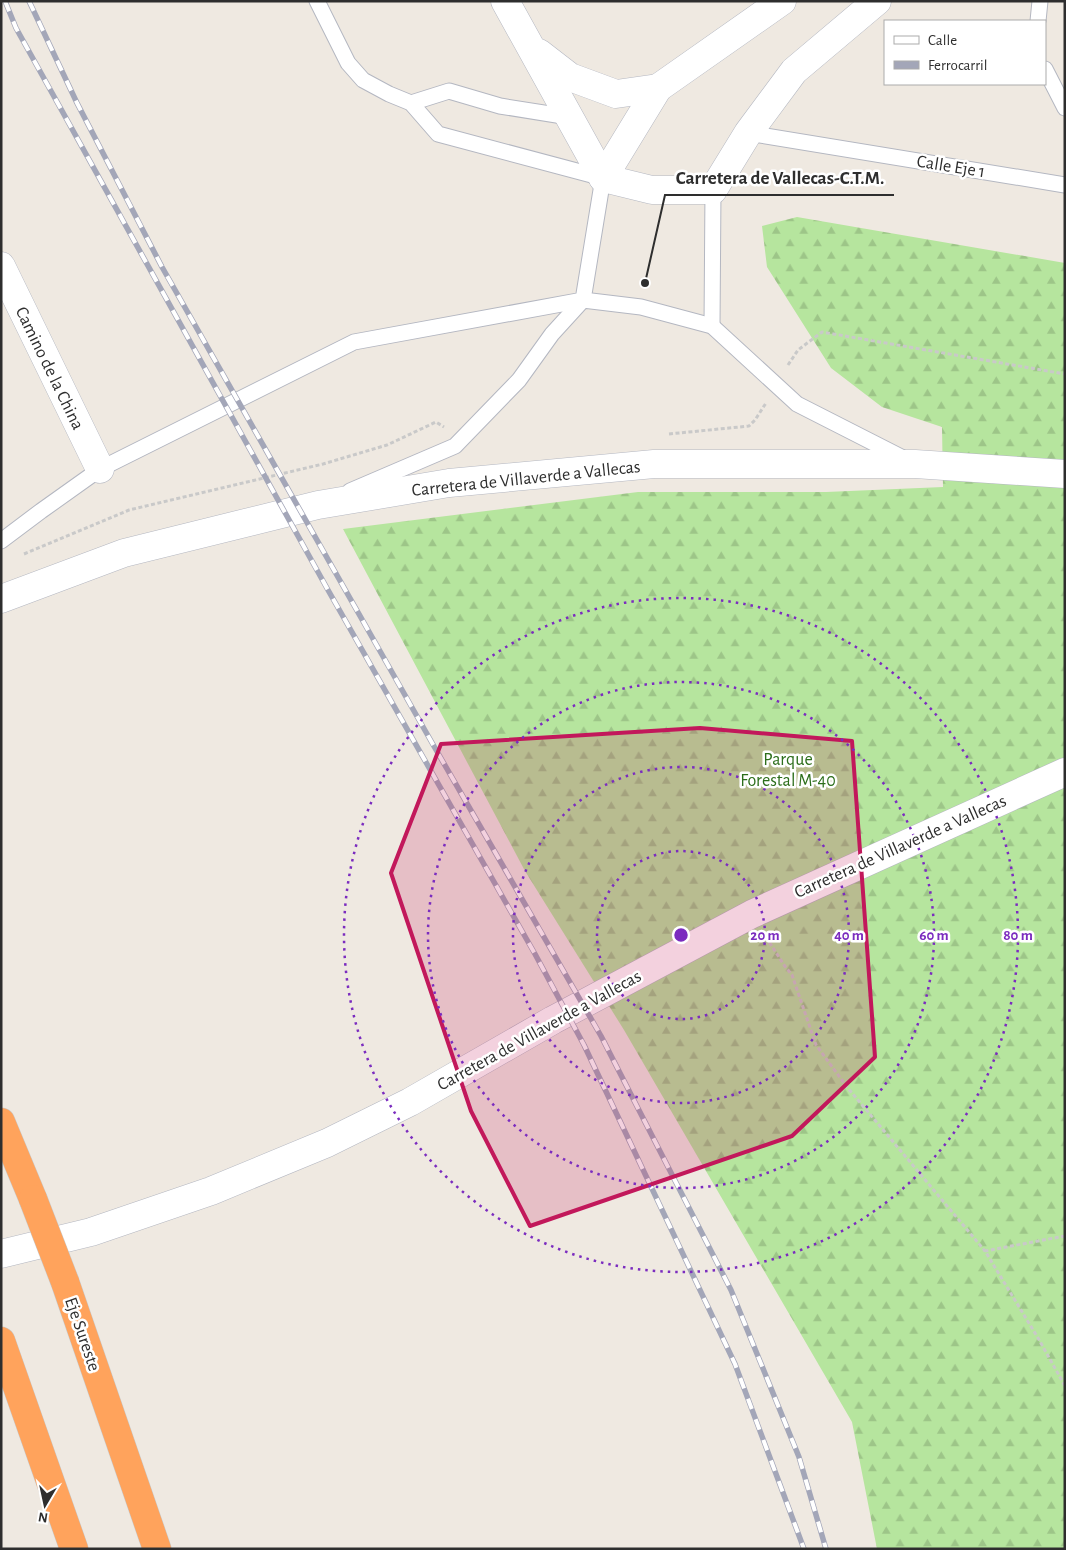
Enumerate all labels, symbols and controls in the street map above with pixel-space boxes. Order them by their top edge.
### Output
legend [884,20,1046,85]
text: Calle [928,33,957,48]
text: Ferrocarril [928,58,987,73]
street label: Calle Eje 1 [915,153,986,181]
callout: Carretera de Vallecas-C.T.M. [665,161,894,195]
text: Carretera de Vallecas-C.T.M. [676,169,884,188]
street label: Camino de la China [12,304,87,433]
street label: Carretera de Villaverde a Vallecas [411,458,641,500]
park label: Parque Forestal M-40 [740,751,836,790]
street label: Carretera de Villaverde a Vallecas [792,792,1009,902]
centre of rings [672,926,690,944]
text: 20 m [750,928,780,943]
text: 40 m [834,928,864,943]
text: 60 m [919,928,949,943]
text: 80 m [1003,928,1033,943]
street label: Carretera de Villaverde a Vallecas [435,967,644,1094]
street label: Eje Sureste [61,1295,103,1374]
north arrow [20,1480,70,1530]
text: N [37,1509,49,1525]

